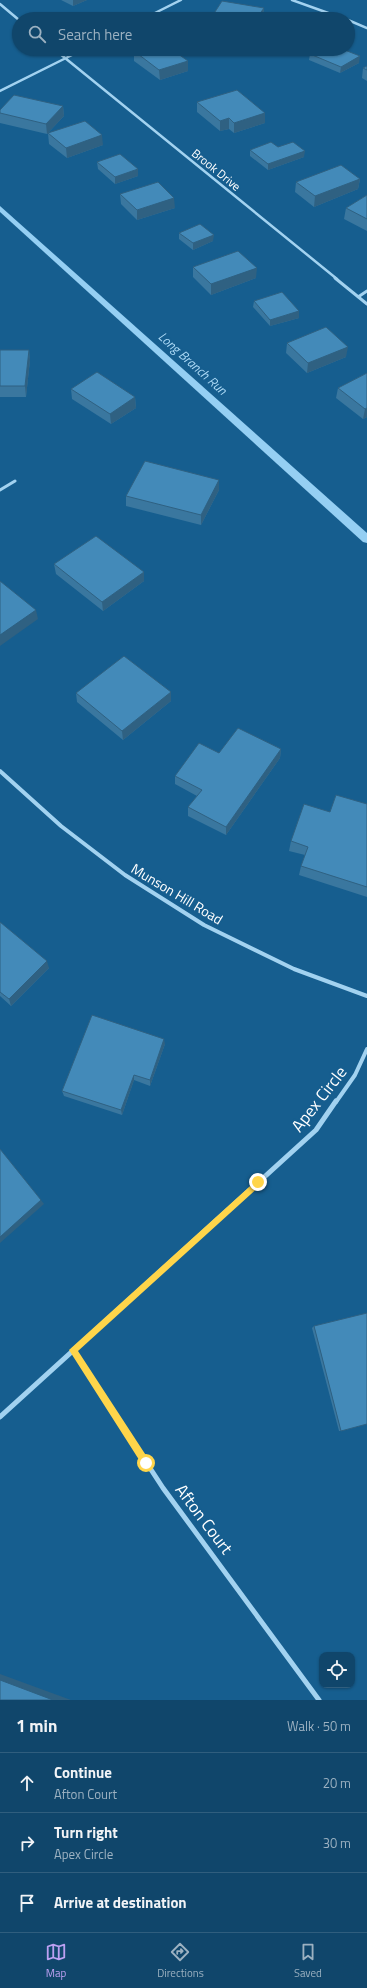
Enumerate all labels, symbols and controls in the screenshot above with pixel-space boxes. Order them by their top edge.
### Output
search box [12,12,355,56]
icon: search [26,23,48,45]
text: Search here [58,23,132,46]
street label: Brook Drive [188,144,245,195]
water label: Long Branch Run [154,327,232,400]
street label: Munson Hill Road [127,858,227,929]
street label: Apex Circle [285,1060,353,1138]
route end [249,1173,267,1191]
route start [137,1454,155,1472]
street label: Afton Court [169,1478,239,1560]
map controls [319,1652,355,1688]
button: locate [319,1652,355,1688]
text: 1 min [16,1713,57,1739]
text: Walk · 50 m [287,1716,351,1736]
text: Continue [54,1761,112,1784]
icon: ahead [16,1772,38,1794]
text: 20 m [323,1773,351,1793]
text: Afton Court [54,1784,117,1804]
text: Turn right [54,1821,118,1844]
icon: right [16,1832,38,1854]
text: 30 m [323,1833,351,1853]
text: Apex Circle [54,1844,113,1864]
text: Arrive at destination [54,1891,187,1914]
icon: arrive [16,1892,38,1914]
tab: Map [45,1941,67,1981]
tab: Directions [157,1941,204,1981]
tab: Saved [294,1941,322,1981]

